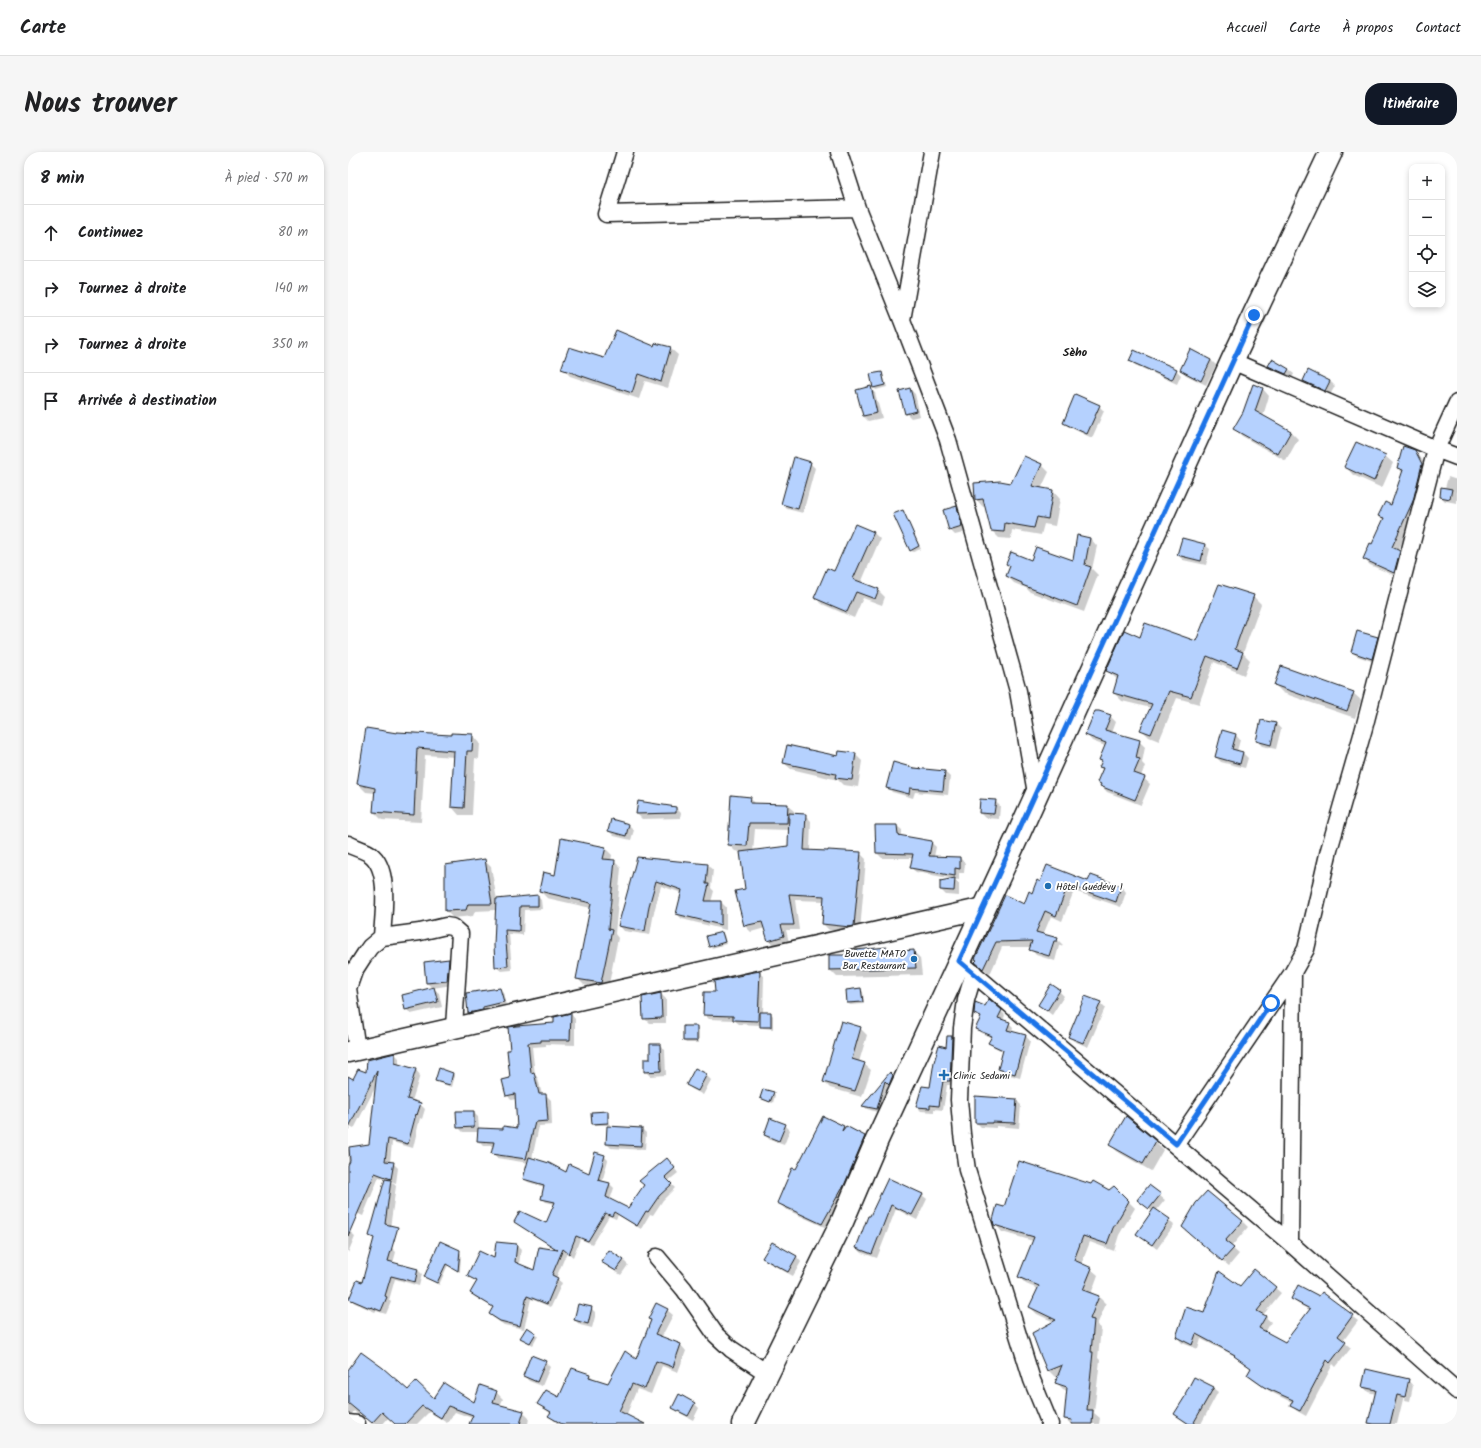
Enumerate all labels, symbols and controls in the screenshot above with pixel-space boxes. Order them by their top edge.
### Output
text: Carte [20,13,66,43]
text: Accueil [1226,17,1267,39]
text: Carte [1289,17,1320,39]
text: À propos [1342,17,1393,39]
text: Contact [1415,17,1461,39]
text: Nous trouver [24,82,177,127]
button: Itinéraire [1365,83,1457,125]
map controls [1409,164,1445,308]
button: + [1409,164,1445,200]
text: 8 min [40,165,84,192]
text: À pied · 570 m [225,168,308,189]
button: − [1409,200,1445,236]
text: Continuez [78,221,143,245]
icon: ahead [40,222,62,244]
text: 80 m [278,222,308,243]
button: locate [1409,236,1445,272]
button: layers [1409,272,1445,308]
text: Tournez à droite [78,277,186,301]
icon: right [40,278,62,300]
text: 140 m [275,278,308,299]
route end [1245,306,1263,324]
text: Tournez à droite [78,333,186,357]
icon: right [40,334,62,356]
text: 350 m [272,334,308,355]
district label: Sèho [1063,343,1088,362]
text: Arrivée à destination [78,389,217,413]
icon: arrive [40,390,62,412]
place label: Hôtel Guédévy 1 [1056,879,1123,895]
marker: Hôtel Guédévy 1 [1043,881,1053,891]
place label: Buvette MATO Bar Restaurant [842,946,906,974]
marker: Buvette MATO Bar Restaurant [909,954,919,964]
route start [1262,994,1280,1012]
place label: Clinic Sedami [953,1068,1010,1084]
marker: Clinic Sedami [938,1069,950,1081]

